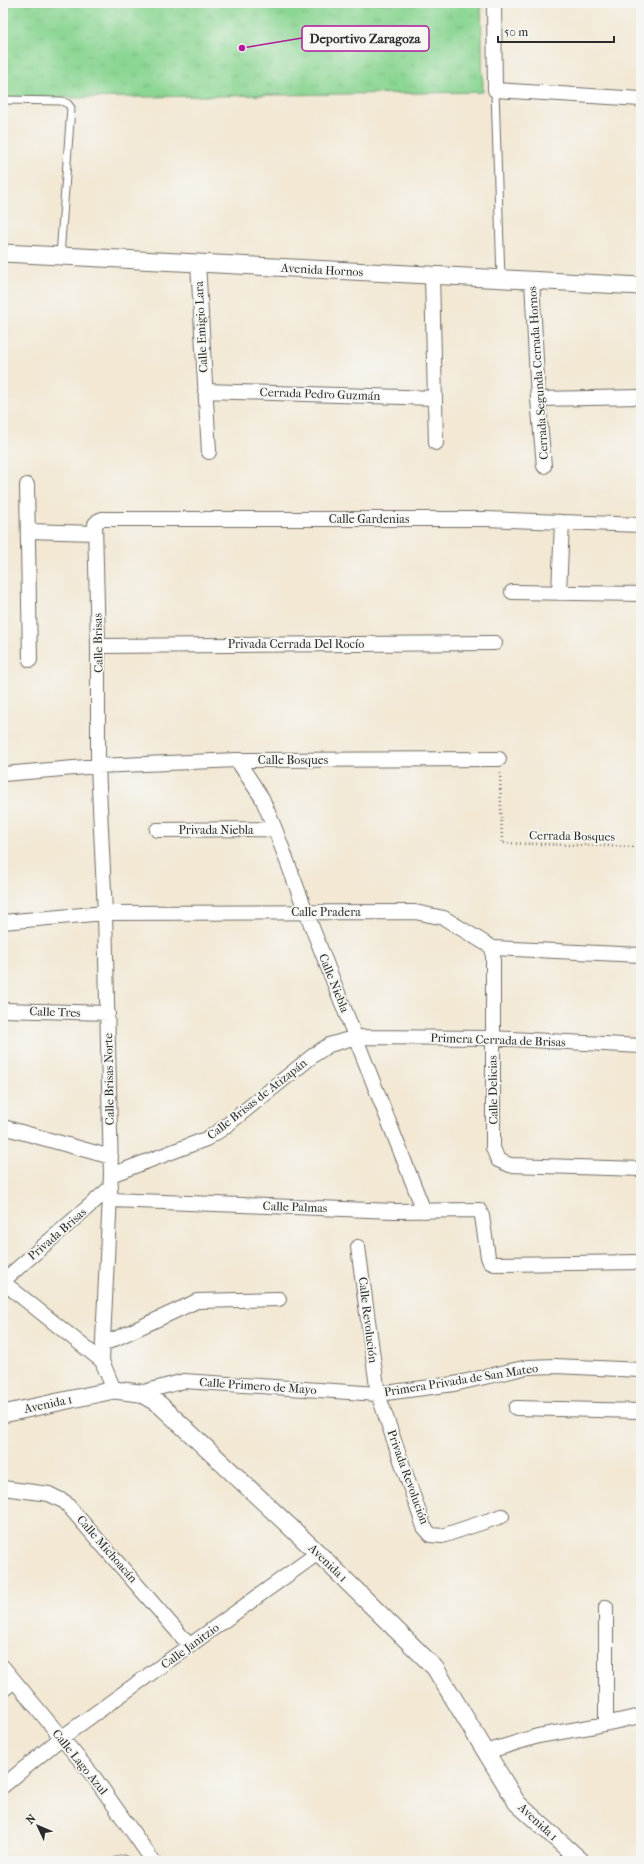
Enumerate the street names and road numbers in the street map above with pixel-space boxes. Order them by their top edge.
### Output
street label: Avenida Hornos [280,261,364,279]
street label: Calle Emigio Lara [192,280,210,373]
street label: Cerrada Segunda Cerrada Hornos [525,285,551,460]
street label: Cerrada Pedro Guzmán [259,385,381,403]
street label: Calle Gardenias [329,512,410,526]
street label: Calle Brisas [90,613,106,673]
street label: Privada Cerrada Del Rocío [228,637,364,651]
street label: Calle Bosques [258,753,329,767]
street label: Privada Niebla [178,823,254,837]
street label: Cerrada Bosques [529,828,616,844]
street label: Calle Pradera [291,905,361,919]
street label: Calle Niebla [316,952,352,1015]
street label: Calle Tres [29,1004,81,1020]
street label: Primera Cerrada de Brisas [430,1031,566,1049]
street label: Calle Brisas Norte [101,1033,117,1125]
street label: Calle Delicias [485,1055,501,1125]
street label: Calle Brisas de Atizapán [204,1056,310,1142]
street label: Calle Palmas [262,1199,328,1215]
street label: Privada Brisas [25,1205,89,1263]
street label: Calle Revolución [356,1276,380,1364]
street label: Primera Privada de San Mateo [383,1361,539,1399]
street label: Calle Primero de Mayo [199,1375,317,1397]
street label: Avenida 1 [22,1392,73,1416]
street label: Privada Revolución [384,1428,432,1526]
street label: Calle Michoacán [74,1513,140,1586]
street label: Avenida 1 [305,1540,350,1585]
street label: Calle Janitzio [158,1620,222,1672]
street label: Calle Lago Azul [49,1727,111,1798]
street label: Avenida 1 [515,1800,561,1844]

